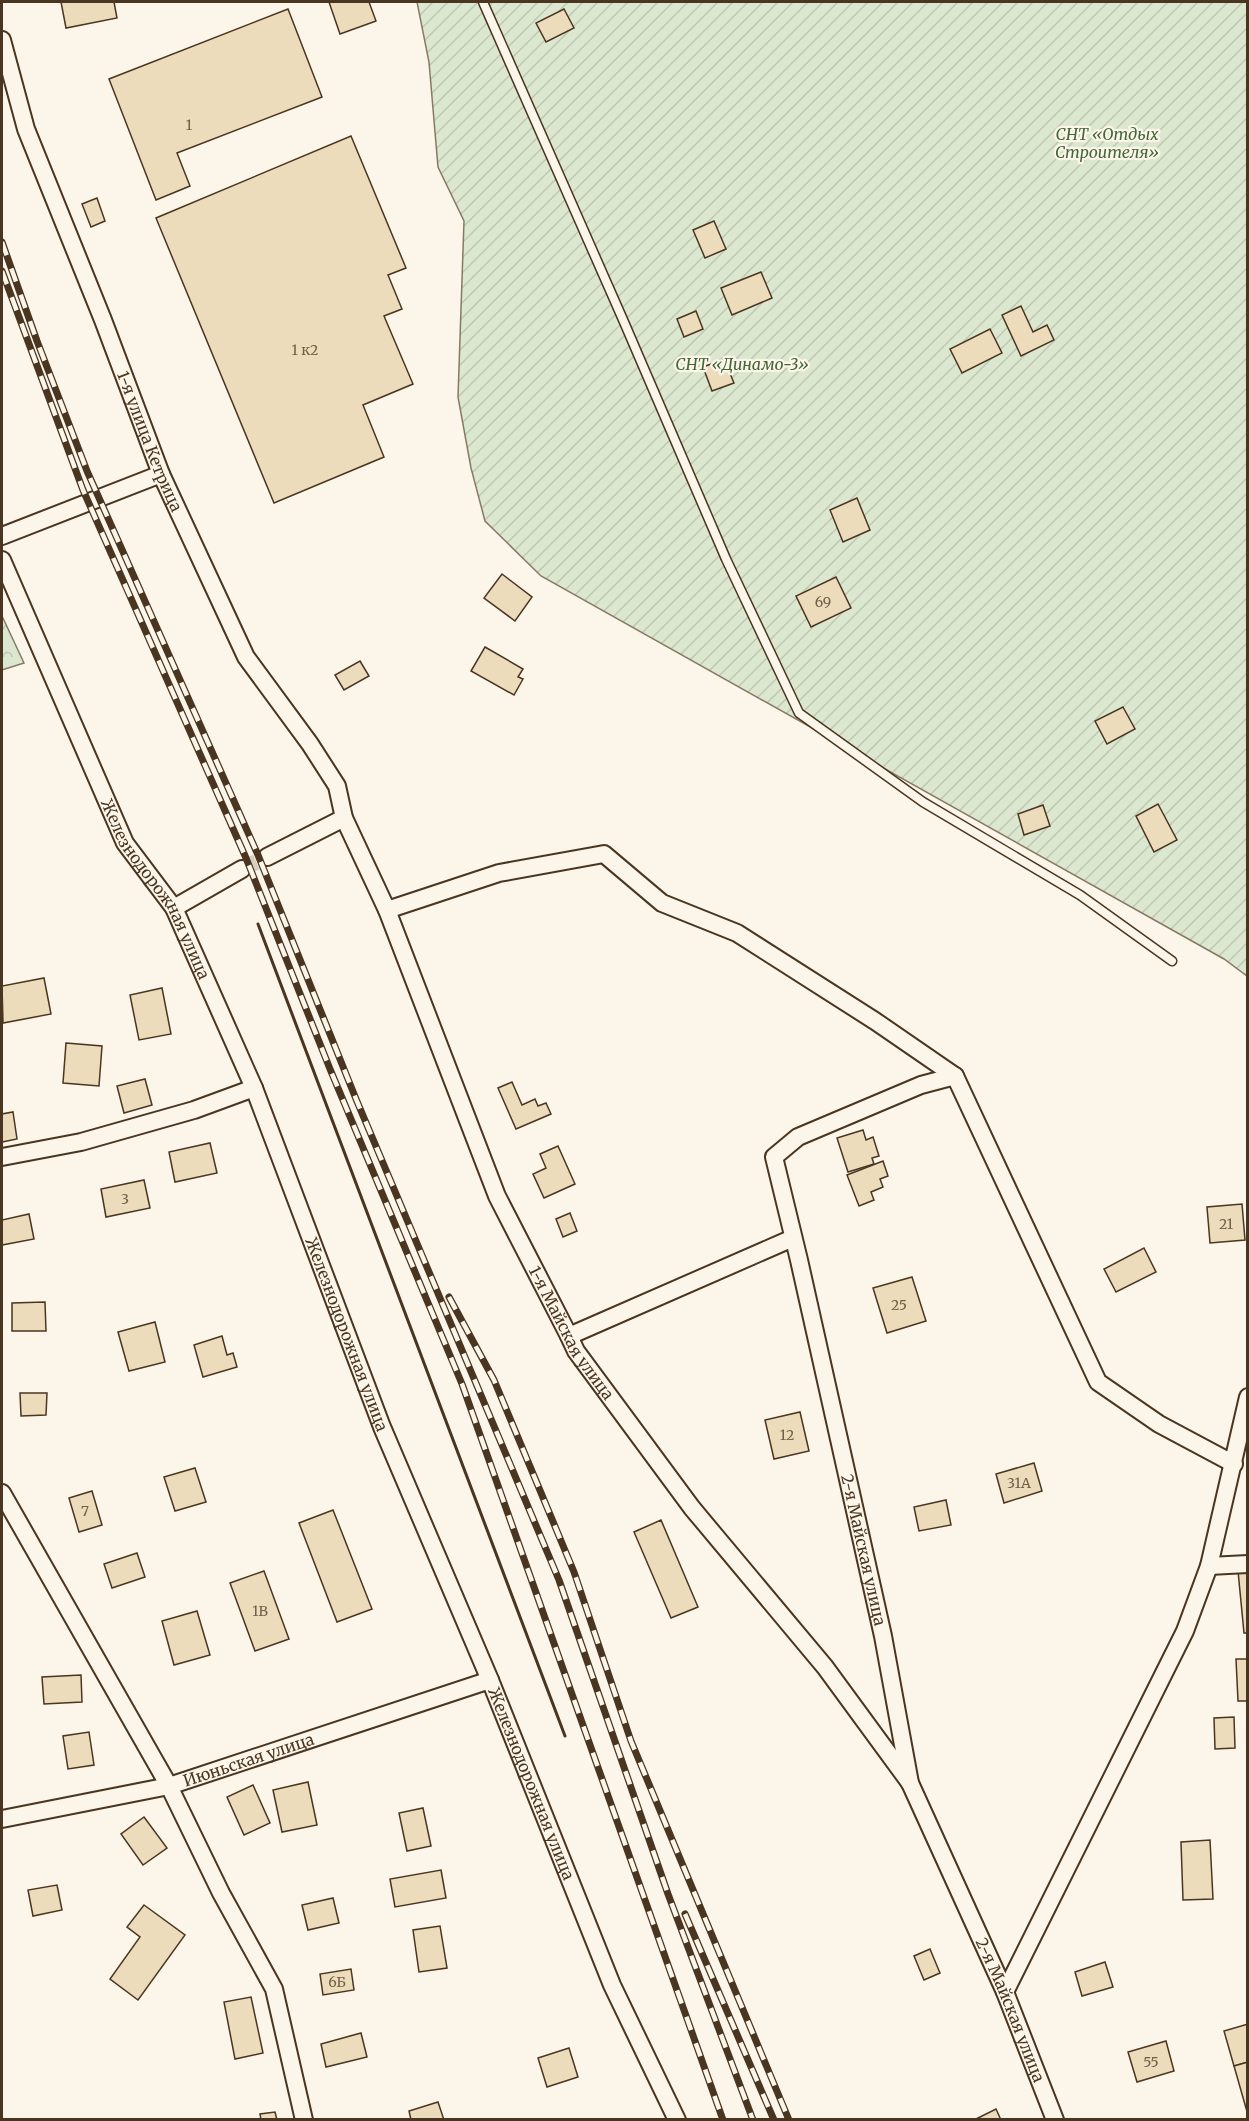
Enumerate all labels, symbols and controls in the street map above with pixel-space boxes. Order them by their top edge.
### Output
house number: 1 [186,116,192,134]
park label: СНТ «Отдых Строителя» [1055,124,1159,162]
house number: 1 к2 [292,341,318,359]
park label: СНТ «Динамо-3» [675,354,809,374]
street label: 1-я улица Кетрица [113,368,187,515]
house number: 69 [815,593,831,611]
street label: Железнодорожная улица [97,796,215,983]
house number: 3 [121,1190,129,1208]
house number: 21 [1219,1215,1233,1233]
street label: Железнодорожная улица [301,1234,393,1434]
street label: 1-я Майская улица [525,1262,619,1404]
house number: 25 [891,1296,907,1314]
house number: 12 [780,1426,794,1444]
street label: 2-я Майская улица [837,1472,890,1628]
house number: 31А [1007,1474,1031,1492]
house number: 7 [81,1502,89,1520]
house number: 1В [252,1602,268,1620]
street label: Железнодорожная улица [484,1684,579,1883]
street label: Июньская улица [181,1729,317,1791]
street label: 2-я Майская улица [972,1935,1049,2085]
house number: 6Б [328,1973,346,1991]
house number: 55 [1143,2053,1159,2071]

